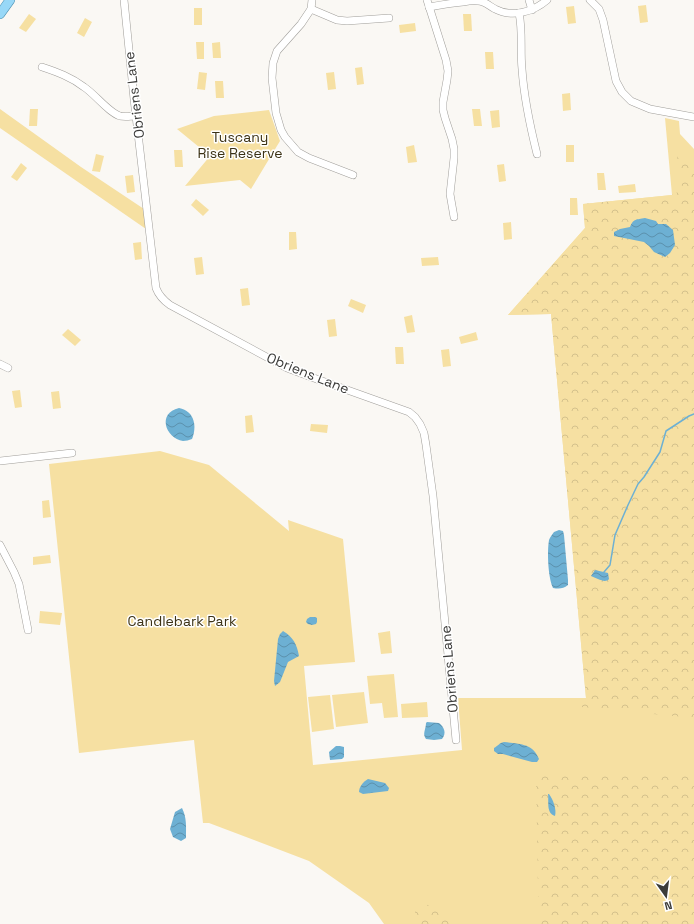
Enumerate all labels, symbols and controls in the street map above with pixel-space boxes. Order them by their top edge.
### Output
street label: Obriens Lane [120,50,148,140]
park label: Tuscany Rise Reserve [197,128,283,162]
street label: Obriens Lane [264,348,352,398]
park label: Candlebark Park [128,612,237,630]
street label: Obriens Lane [436,625,462,713]
north arrow [646,876,686,916]
text: N [663,898,674,913]

